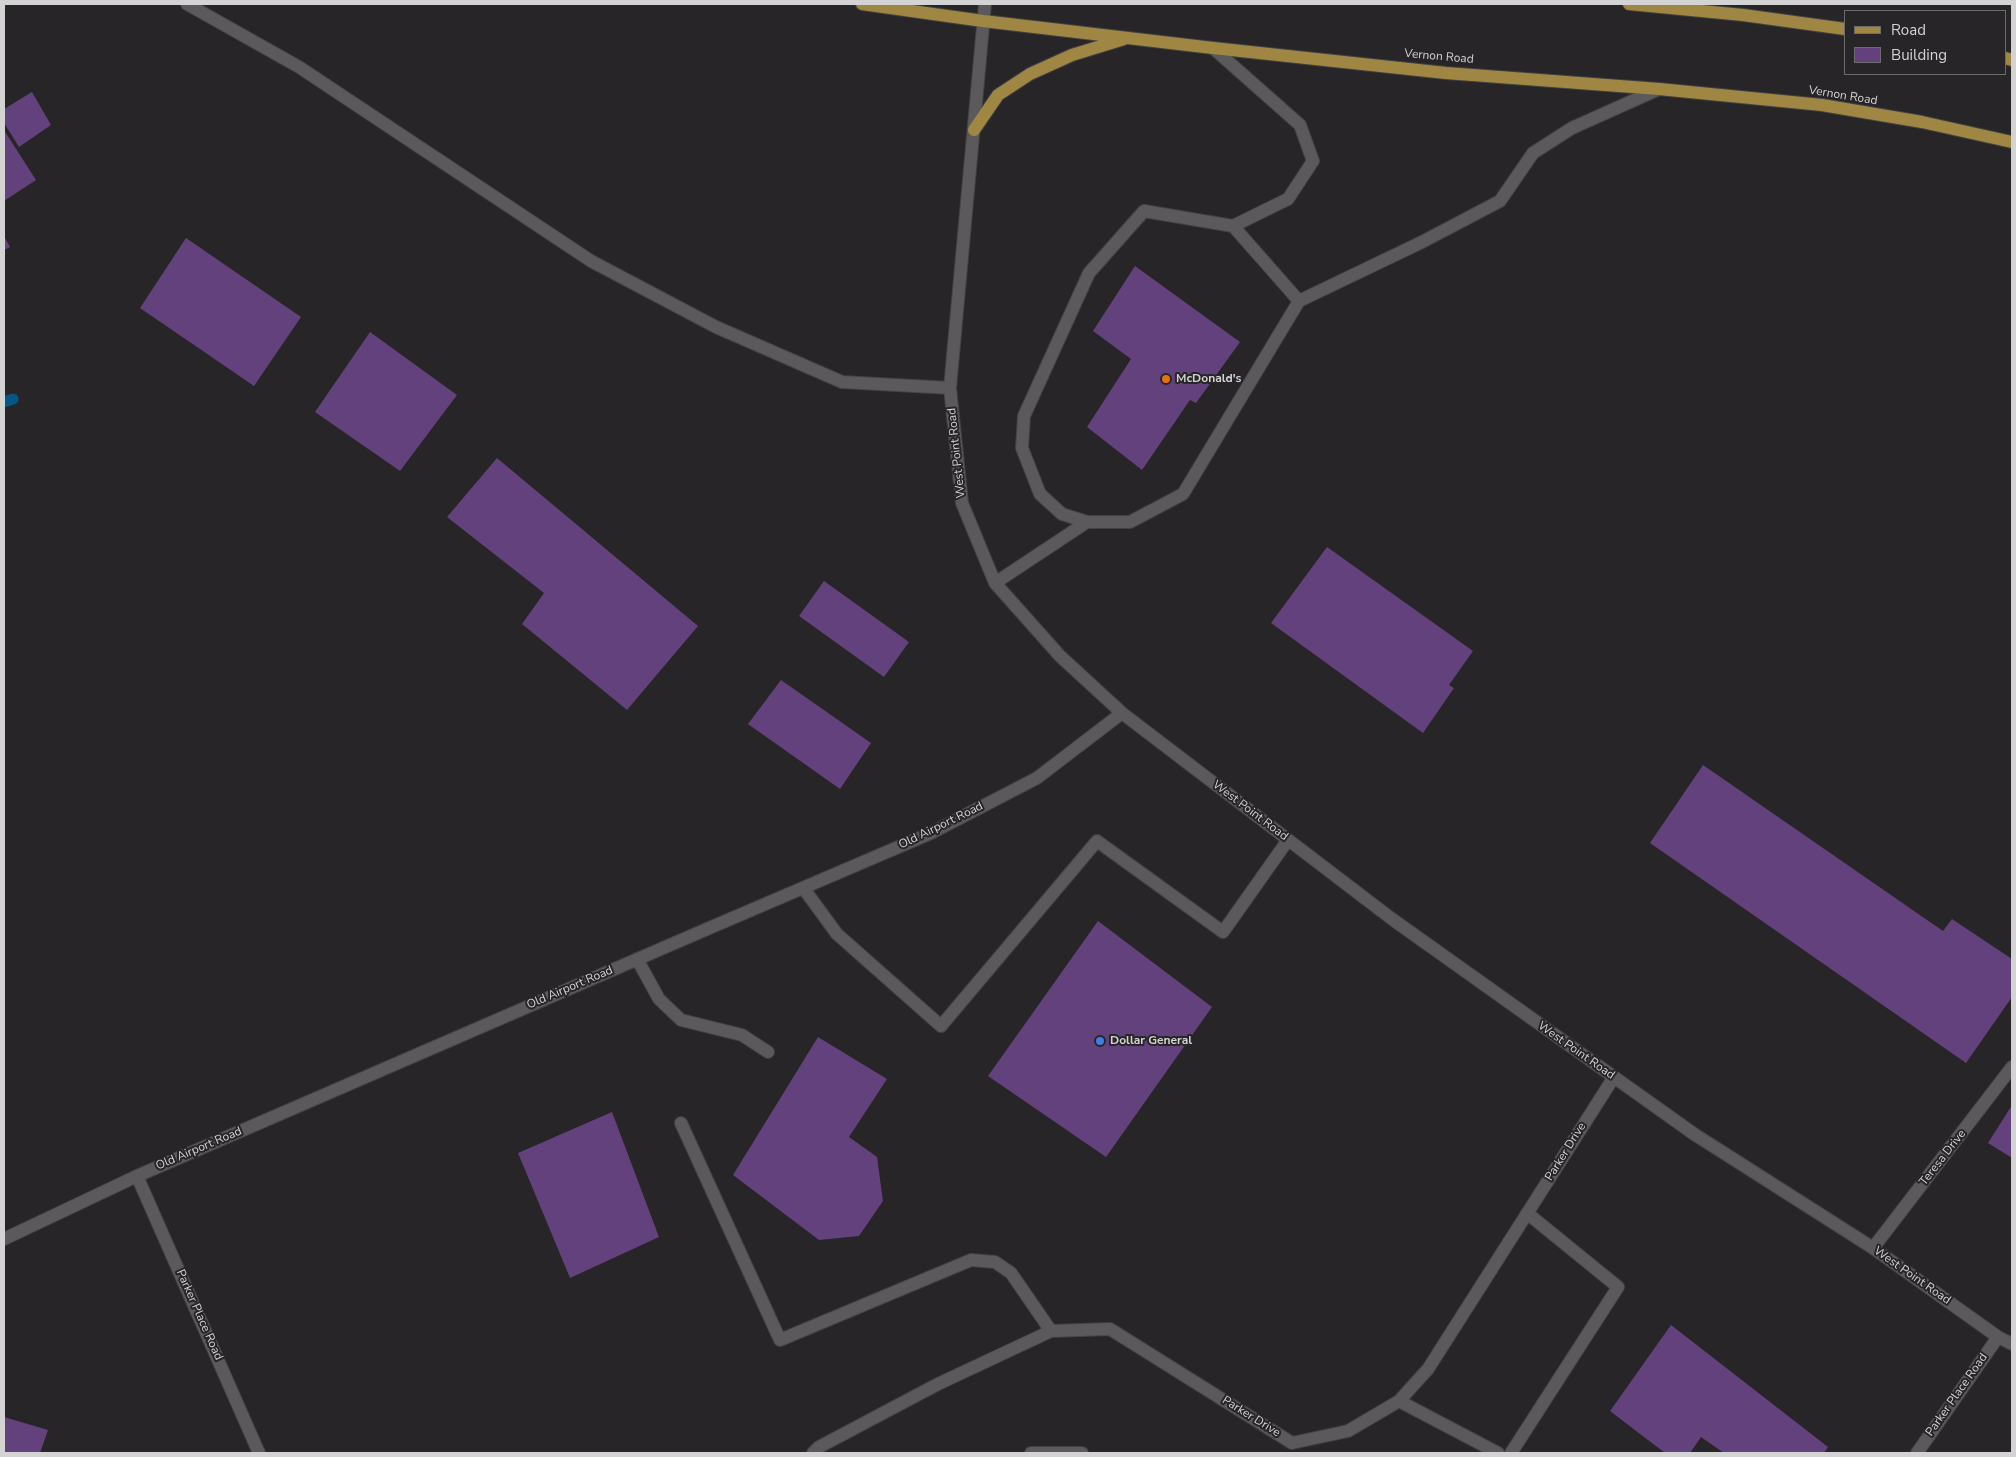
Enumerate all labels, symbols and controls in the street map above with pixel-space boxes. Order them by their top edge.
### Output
legend [1844,10,2006,75]
text: Road [1891,20,1926,40]
text: Building [1891,45,1947,65]
street label: Vernon Road [1404,47,1474,67]
street label: Vernon Road [1808,83,1878,109]
place label: McDonald's [1176,372,1241,386]
marker: McDonald's [1160,373,1172,385]
street label: West Point Road [945,407,969,499]
street label: West Point Road [1209,778,1291,844]
street label: Old Airport Road [896,799,986,853]
street label: Old Airport Road [525,963,615,1013]
street label: West Point Road [1535,1019,1617,1083]
place label: Dollar General [1110,1034,1192,1048]
marker: Dollar General [1094,1035,1106,1047]
street label: Parker Drive [1542,1120,1590,1184]
street label: Old Airport Road [154,1124,244,1174]
street label: Teresa Drive [1917,1127,1969,1189]
street label: West Point Road [1871,1244,1953,1308]
street label: Parker Place Road [173,1267,225,1363]
street label: Parker Place Road [1923,1351,1991,1439]
street label: Parker Drive [1219,1393,1283,1441]

